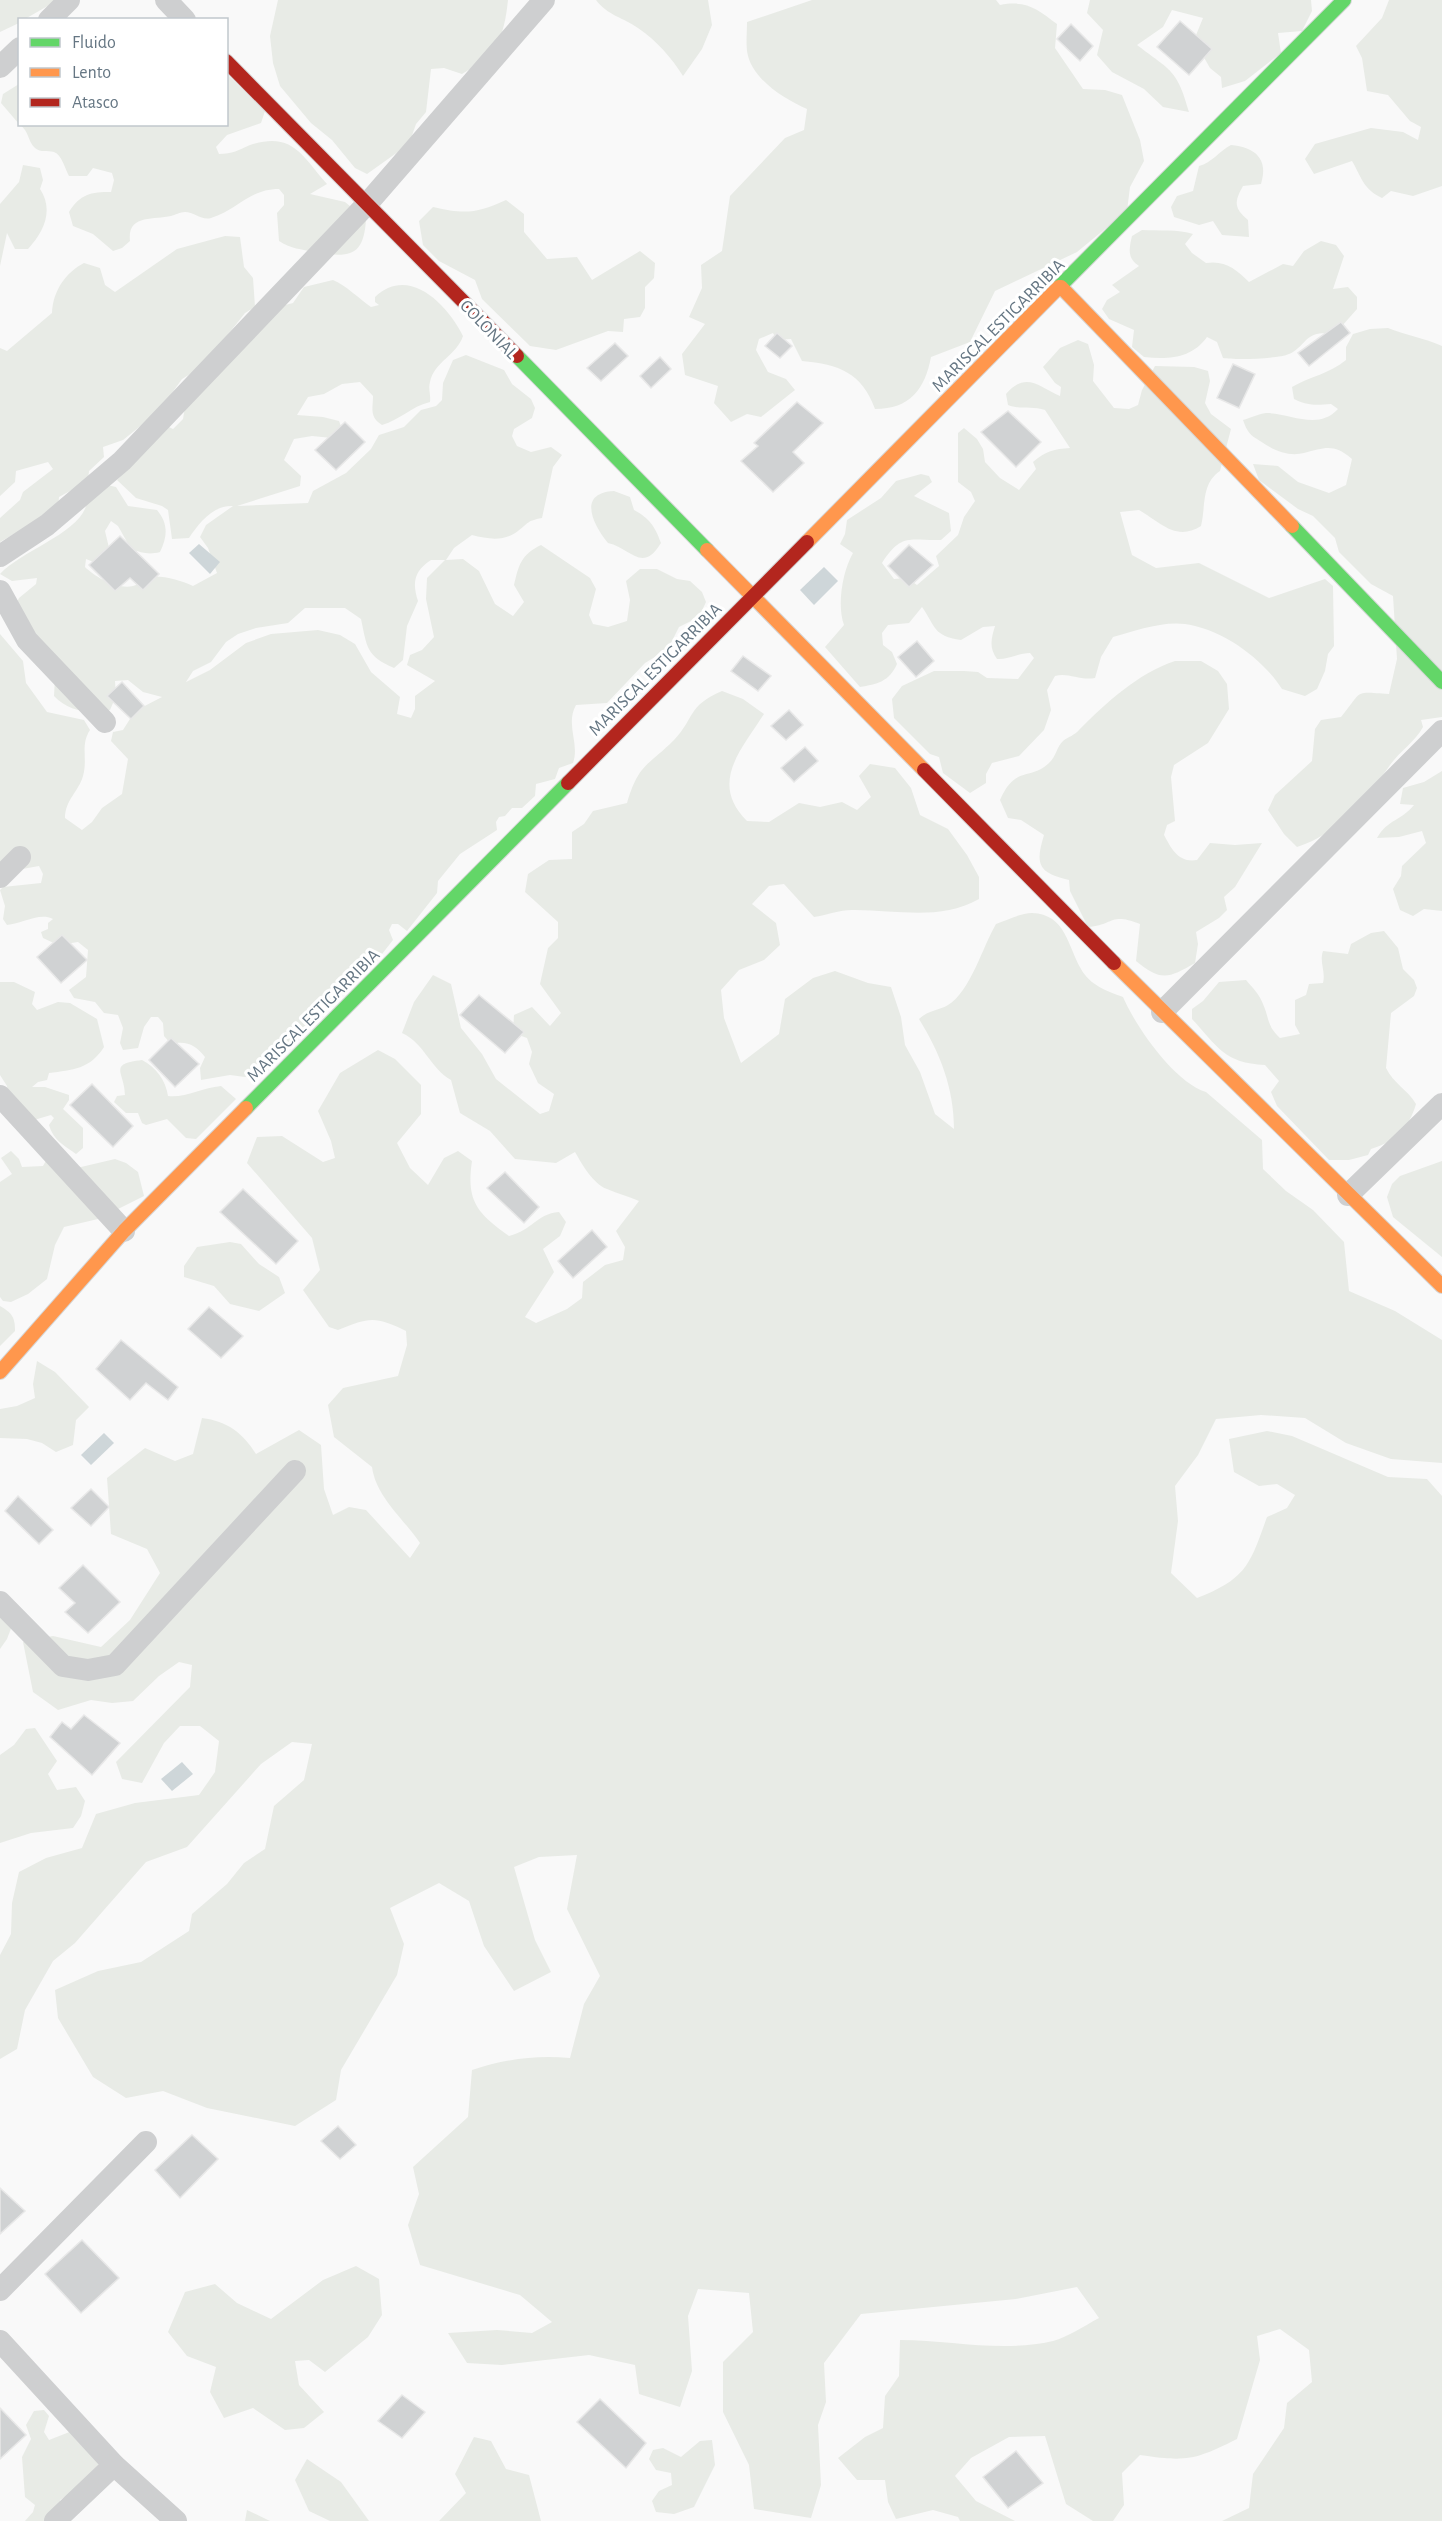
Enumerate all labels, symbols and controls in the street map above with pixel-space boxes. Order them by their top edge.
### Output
legend [18,18,228,126]
text: Fluido [72,34,116,52]
text: Lento [72,64,111,82]
text: Atasco [72,94,119,112]
street label: MARISCAL ESTIGARRIBIA [929,256,1069,395]
street label: COLONIAL [456,297,521,363]
street label: MARISCAL ESTIGARRIBIA [586,600,726,739]
street label: MARISCAL ESTIGARRIBIA [244,946,384,1085]

